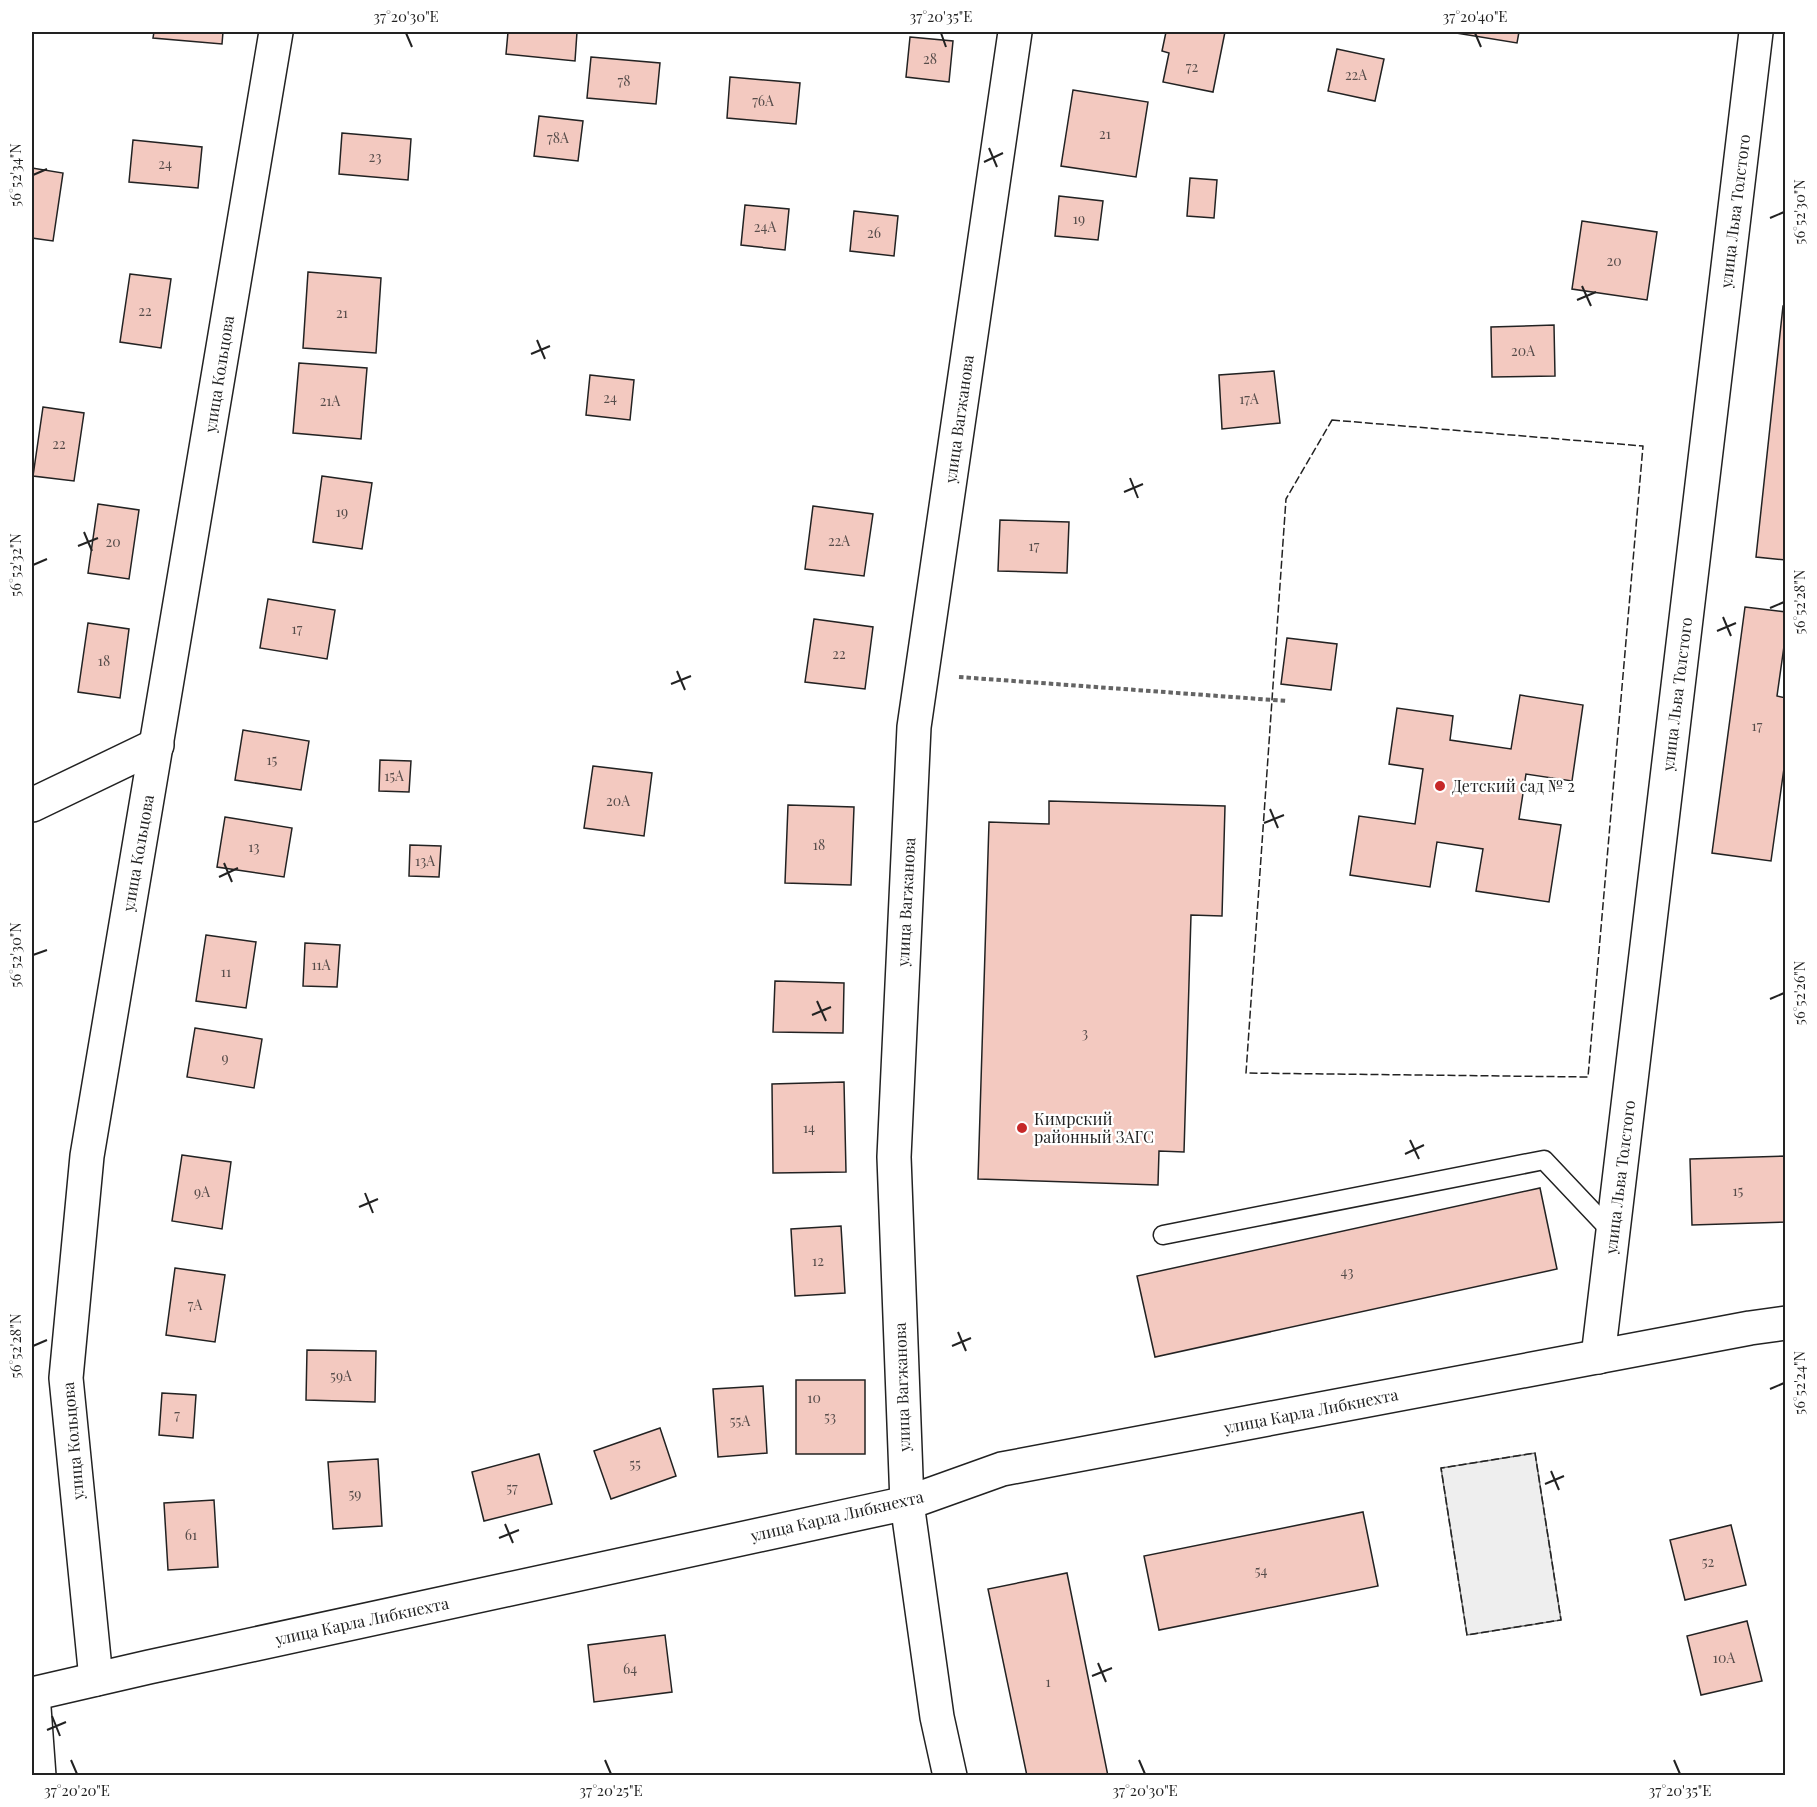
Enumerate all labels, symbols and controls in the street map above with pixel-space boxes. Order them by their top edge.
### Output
text: 37°20'30"E [373,6,439,26]
text: 37°20'35"E [910,6,972,26]
text: 37°20'40"E [1442,6,1508,26]
house number: 28 [923,49,937,68]
house number: 72 [1186,57,1198,76]
house number: 22А [1345,65,1367,84]
house number: 78 [618,71,630,90]
house number: 76А [752,91,774,110]
house number: 21 [1099,124,1111,143]
house number: 78А [547,128,569,147]
street label: улица Льва Толстого [1715,133,1754,290]
text: 56°52'34"N [5,143,25,207]
house number: 23 [368,147,382,166]
house number: 24 [158,154,172,173]
text: 56°52'30"N [1789,179,1809,245]
house number: 19 [1073,209,1085,228]
house number: 24А [754,217,776,236]
house number: 26 [867,223,881,242]
house number: 20 [1606,251,1622,270]
house number: 22 [138,301,152,320]
house number: 21 [336,303,348,322]
street label: улица Кольцова [199,314,238,435]
house number: 20А [1511,341,1535,360]
street label: улица Вагжанова [939,353,978,485]
house number: 24 [603,388,617,407]
house number: 17А [1239,389,1259,408]
house number: 21А [320,391,341,410]
house number: 22 [52,434,66,453]
house number: 19 [336,502,348,521]
house number: 22А [828,531,850,550]
house number: 20 [105,532,121,551]
text: 56°52'32"N [5,533,25,597]
house number: 17 [1029,536,1040,555]
text: 56°52'28"N [1789,569,1809,634]
street label: улица Льва Толстого [1657,616,1696,773]
house number: 17 [292,619,303,638]
house number: 22 [832,644,846,663]
house number: 18 [98,651,110,670]
house number: 17 [1752,716,1763,735]
house number: 15 [267,750,278,769]
house number: 15А [384,766,404,785]
place label: Детский сад № 2 [1452,775,1575,796]
marker: Детский сад № 2 [1433,779,1447,793]
house number: 20А [606,791,630,810]
street label: улица Кольцова [117,793,158,914]
house number: 18 [813,835,825,854]
house number: 13 [248,837,260,856]
street label: улица Вагжанова [892,837,919,968]
house number: 13А [415,851,435,870]
text: 56°52'30"N [5,922,25,988]
house number: 11А [311,955,331,974]
text: 56°52'26"N [1789,960,1809,1025]
house number: 11 [221,962,231,981]
house number: 3 [1082,1023,1088,1042]
house number: 9 [221,1048,229,1067]
street label: улица Льва Толстого [1600,1099,1639,1256]
place label: Кимрский районный ЗАГС [1034,1108,1154,1147]
house number: 14 [803,1118,815,1137]
marker: Кимрский районный ЗАГС [1015,1121,1029,1135]
house number: 15 [1733,1181,1744,1200]
house number: 9А [194,1182,210,1201]
house number: 12 [812,1251,824,1270]
house number: 43 [1341,1262,1353,1281]
house number: 7А [188,1295,202,1314]
text: 56°52'28"N [5,1313,25,1378]
street label: улица Вагжанова [889,1322,914,1453]
text: 56°52'24"N [1789,1350,1809,1415]
house number: 59А [330,1366,352,1385]
street label: улица Кольцова [57,1381,88,1502]
street label: улица Карла Либкнехта [1221,1383,1400,1438]
house number: 10 [807,1388,821,1407]
house number: 7 [174,1405,180,1424]
house number: 53 [824,1407,836,1426]
house number: 55А [730,1411,750,1430]
house number: 55 [629,1454,641,1473]
house number: 57 [506,1478,518,1497]
house number: 59 [349,1484,361,1503]
street label: улица Карла Либкнехта [747,1485,925,1546]
house number: 61 [185,1525,197,1544]
house number: 52 [1702,1552,1715,1571]
house number: 54 [1255,1561,1267,1580]
street label: улица Карла Либкнехта [272,1592,451,1649]
house number: 10А [1713,1648,1735,1667]
house number: 64 [623,1659,637,1678]
house number: 1 [1045,1672,1051,1691]
text: 37°20'20"E [44,1780,110,1800]
text: 37°20'25"E [579,1780,643,1800]
text: 37°20'30"E [1112,1780,1178,1800]
text: 37°20'35"E [1649,1780,1711,1800]

